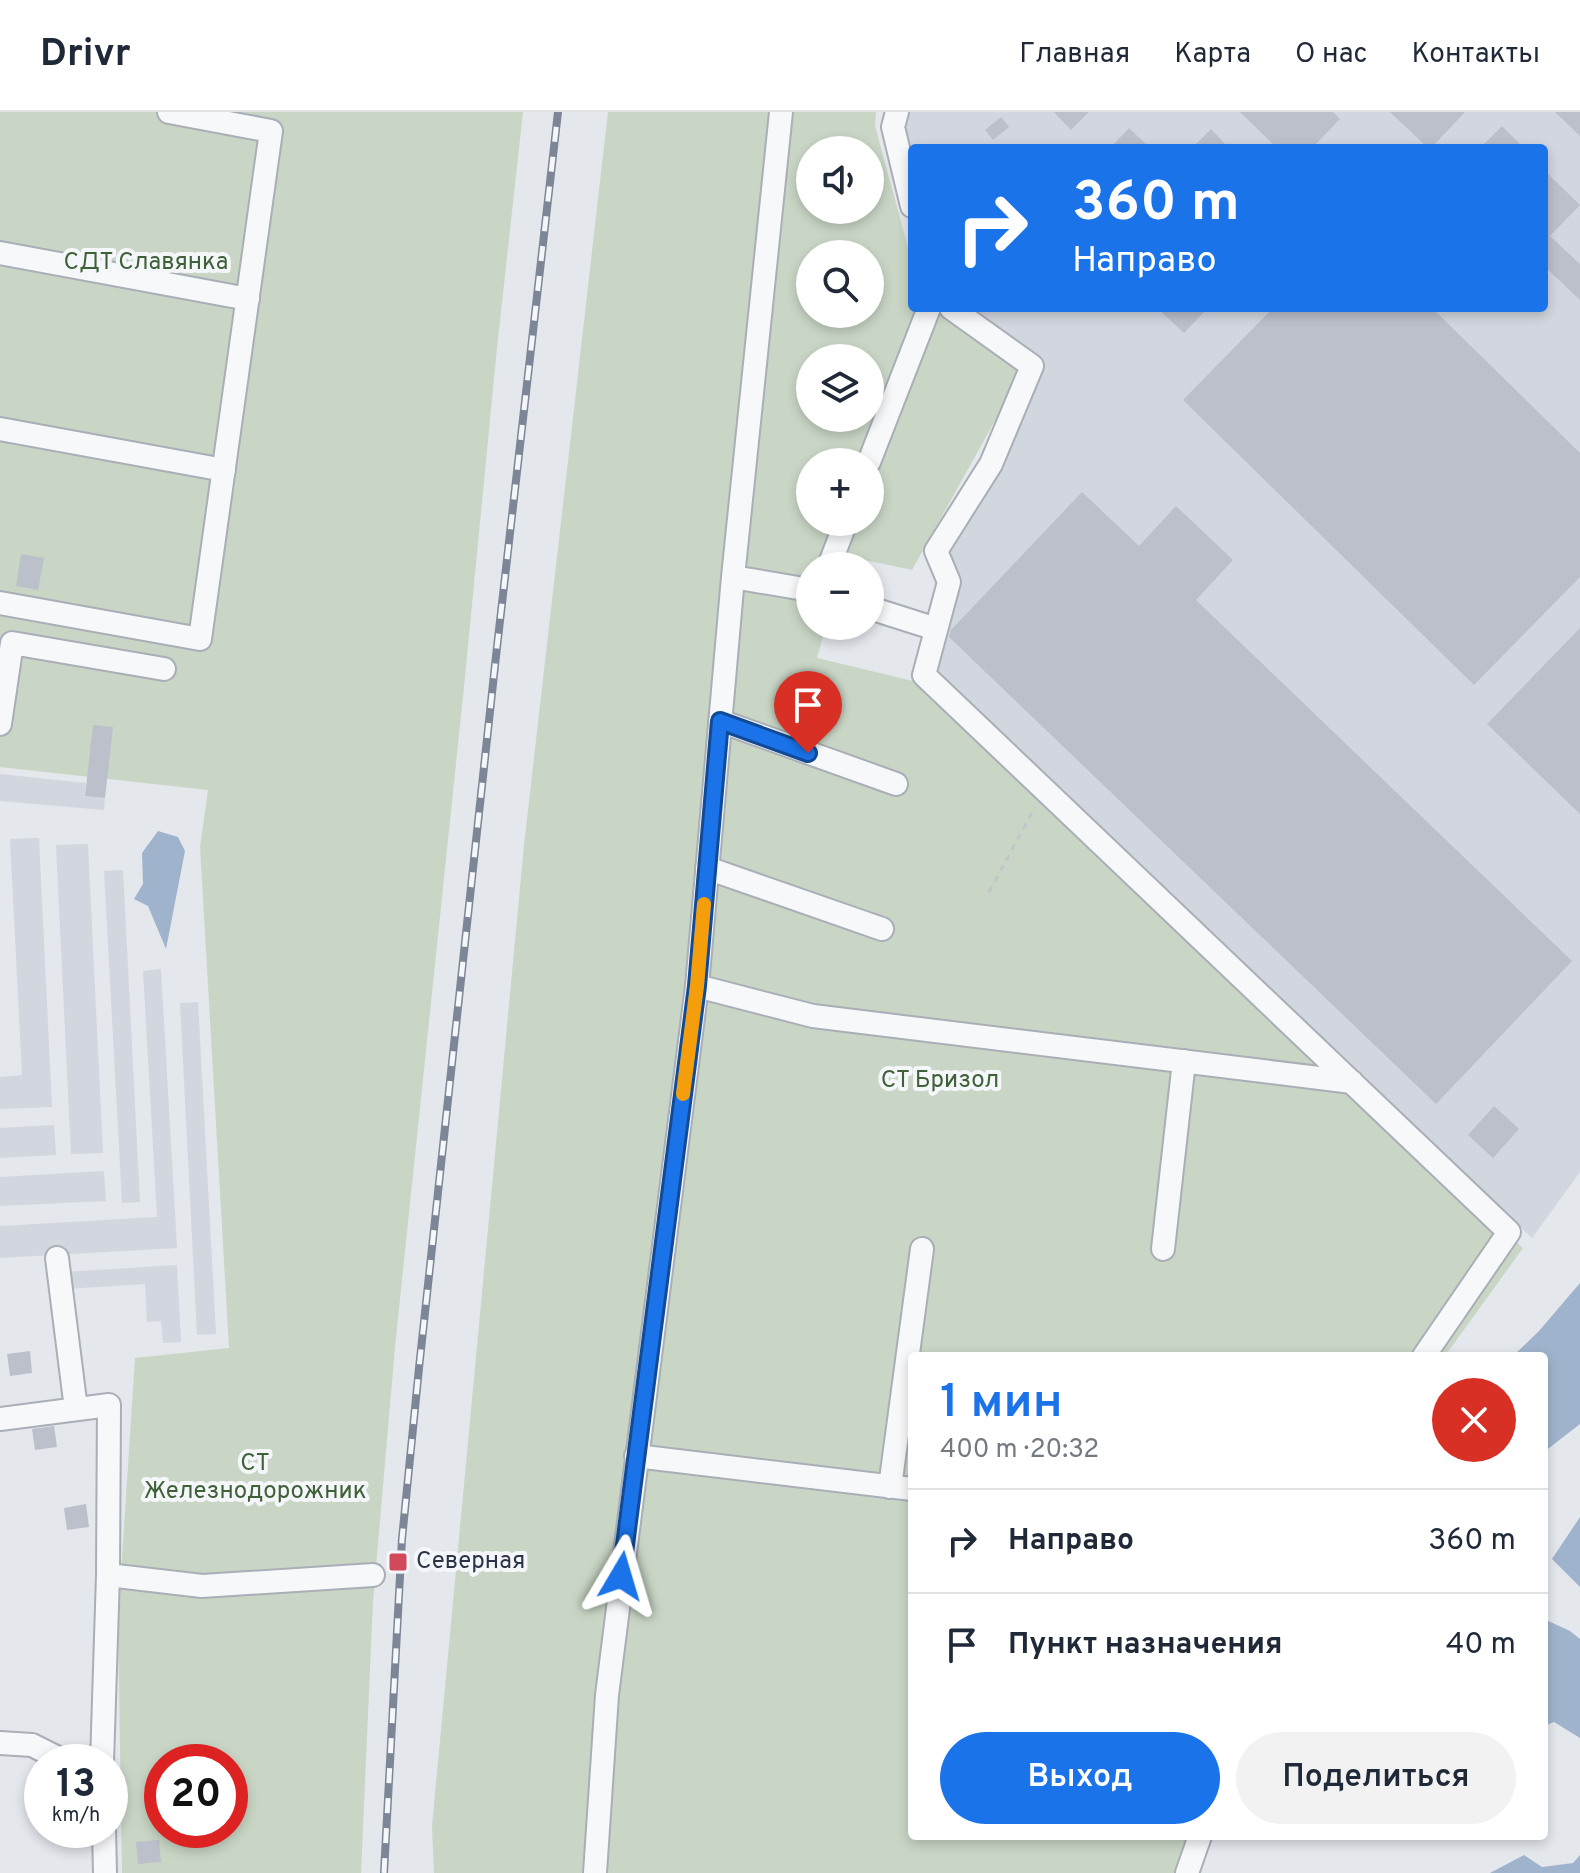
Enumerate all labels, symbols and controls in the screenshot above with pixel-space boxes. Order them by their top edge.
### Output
text: Drivr [40,31,131,80]
text: Главная [1019,37,1130,73]
text: Карта [1174,37,1251,73]
text: О нас [1295,37,1368,73]
text: Контакты [1412,37,1540,73]
map controls [796,136,884,640]
button: sound [796,136,884,224]
text: 360 m [1072,170,1240,240]
icon: right [940,176,1044,280]
text: Направо [1072,239,1217,285]
button: search [796,240,884,328]
park label: СДТ Славянка [64,248,228,278]
button: layers [796,344,884,432]
button: + [796,448,884,536]
button: − [796,552,884,640]
pin [774,671,842,753]
icon: arrive [786,683,830,727]
park label: СТ Бризол [881,1066,999,1096]
text: 1 мин [940,1374,1063,1434]
button: close [1432,1378,1516,1462]
text: 400 m · 20:32 [940,1434,1099,1467]
park label: СТ Железнодорожник [144,1449,366,1507]
icon: right [940,1519,984,1563]
text: Направо [1008,1523,1134,1560]
text: 360 m [1428,1523,1516,1560]
position arrow [579,1534,663,1618]
place label: Северная [416,1547,525,1577]
marker: Северная [387,1551,409,1573]
icon: arrive [940,1623,984,1667]
text: Пункт назначения [1008,1627,1282,1664]
text: 40 m [1446,1627,1516,1664]
button: Выход [940,1732,1220,1824]
button: Поделиться [1236,1732,1516,1824]
speed limit sign: 20 [144,1744,248,1848]
text: 13 [56,1761,96,1811]
text: km/h [52,1803,100,1829]

